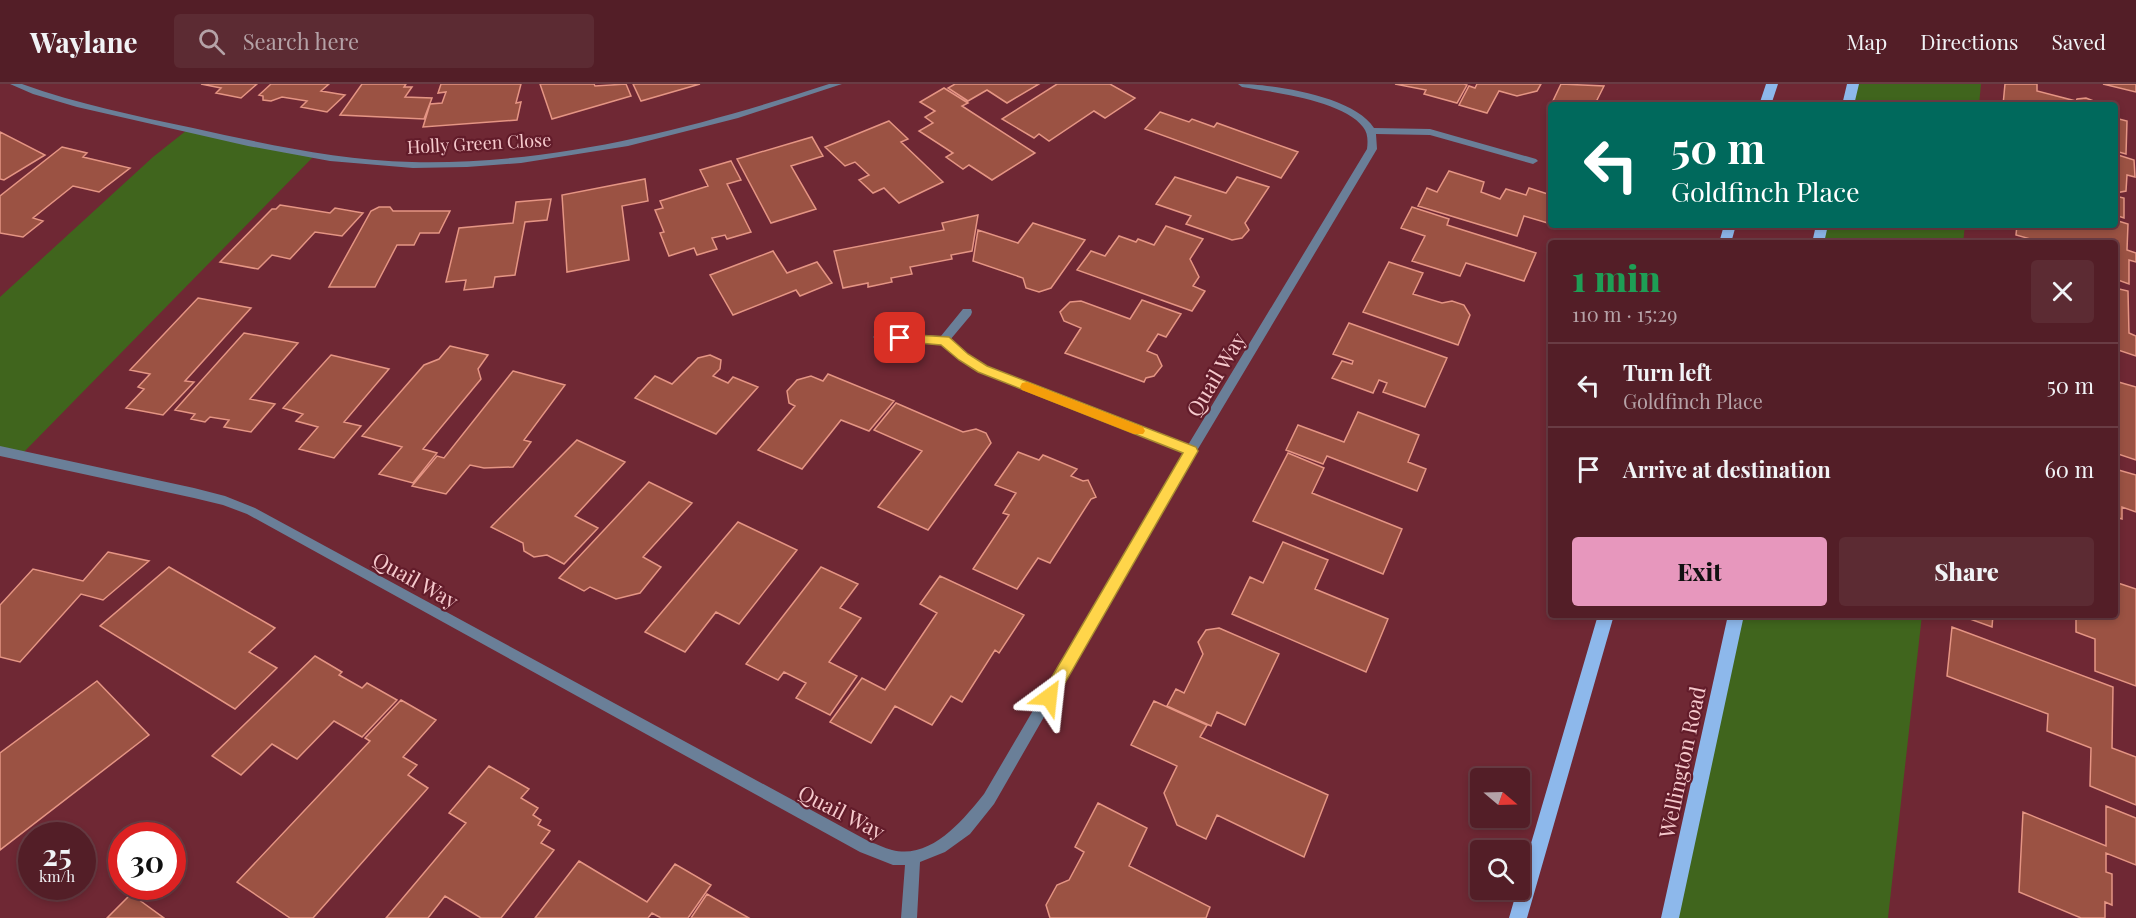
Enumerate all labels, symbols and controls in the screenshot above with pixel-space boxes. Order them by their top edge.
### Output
search box [174,14,594,68]
text: Waylane [30,23,138,60]
icon: search [195,25,228,58]
text: Search here [243,26,359,56]
text: Map [1846,27,1887,55]
text: Directions [1920,27,2018,55]
text: Saved [2051,27,2106,55]
text: 50 m [1671,119,1765,175]
icon: left [1572,126,1650,204]
street label: Holly Green Close [406,127,552,159]
text: Goldfinch Place [1671,173,1860,209]
text: 1 min [1572,253,1661,301]
button: close [2031,260,2094,323]
text: 110 m · 15:29 [1572,300,1677,327]
pin [874,312,925,363]
icon: arrive [883,321,916,354]
street label: Quail Way [1179,326,1251,421]
text: Turn left [1623,357,1712,387]
icon: left [1572,369,1605,402]
text: 50 m [2047,370,2094,400]
text: Goldfinch Place [1623,387,1763,414]
icon: arrive [1572,453,1605,486]
text: Arrive at destination [1623,454,1831,484]
text: 60 m [2044,454,2094,484]
button: Exit [1572,537,1827,606]
button: Share [1839,537,2094,606]
street label: Quail Way [368,544,464,614]
position arrow [1017,665,1081,729]
street label: Wellington Road [1651,684,1711,841]
north arrow [1470,768,1530,828]
map controls [1470,768,1530,900]
street label: Quail Way [794,777,891,845]
speed limit sign: 30 [108,822,186,900]
text: 25 [42,834,72,874]
button: search [1470,840,1530,900]
text: km/h [39,866,75,886]

